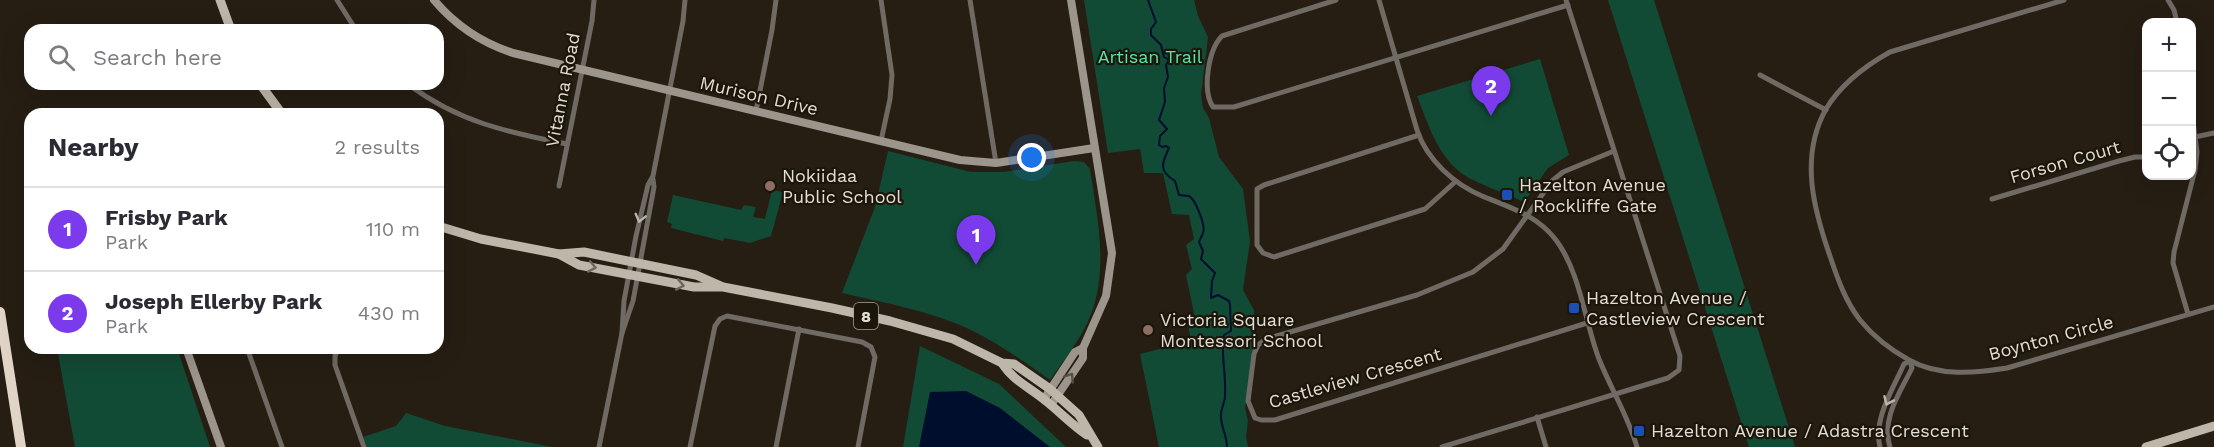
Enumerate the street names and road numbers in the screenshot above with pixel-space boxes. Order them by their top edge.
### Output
street label: Vitanna Road [541,31,584,149]
street label: Murison Drive [698,72,820,119]
street label: Forson Court [2007,136,2123,187]
road number: 8 [854,303,878,329]
street label: Boynton Circle [1986,311,2116,364]
street label: Castleview Crescent [1266,343,1444,412]

